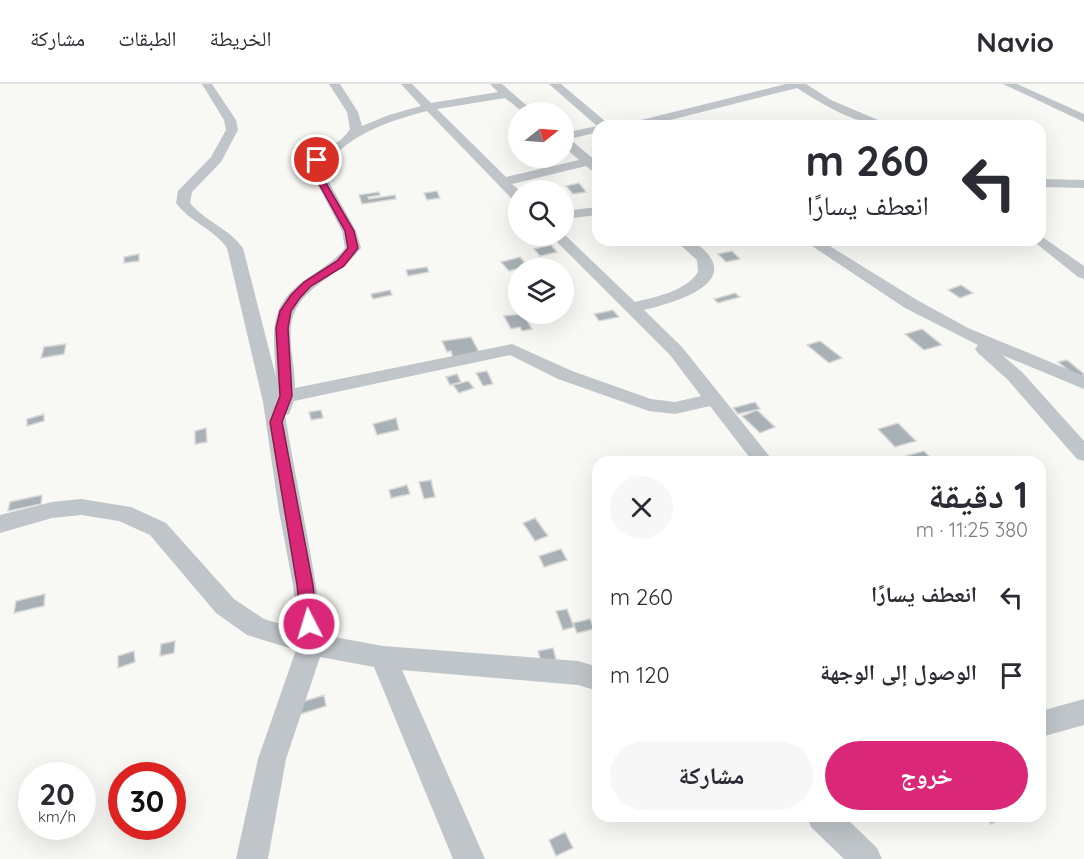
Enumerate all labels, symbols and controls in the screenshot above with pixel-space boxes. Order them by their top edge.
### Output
text: Navio [976,24,1054,59]
text: مشاركة [30,25,85,51]
text: الطبقات [118,25,177,51]
text: الخريطة [210,25,271,51]
north arrow [508,102,574,168]
map controls [508,102,574,324]
pin [291,134,342,185]
text: 260 m [806,134,929,187]
icon: arrive [300,143,333,176]
icon: left [950,144,1028,222]
button: search [508,180,574,246]
text: انعطف يسارًا [807,188,929,222]
button: layers [508,258,574,324]
text: 1 دقيقة [928,472,1028,517]
button: close [610,476,673,539]
text: 380 m · 11:25 [916,517,1028,542]
text: انعطف يسارًا [871,580,977,608]
icon: left [995,581,1028,614]
text: 260 m [610,583,673,611]
position arrow [277,592,341,656]
text: الوصول إلى الوجهة [820,658,977,686]
icon: arrive [995,659,1028,692]
text: 120 m [610,661,670,689]
button: مشاركة [610,741,813,810]
button: خروج [825,741,1028,810]
speed limit sign: 30 [108,762,186,840]
text: 20 [39,775,75,813]
text: km/h [38,807,76,826]

